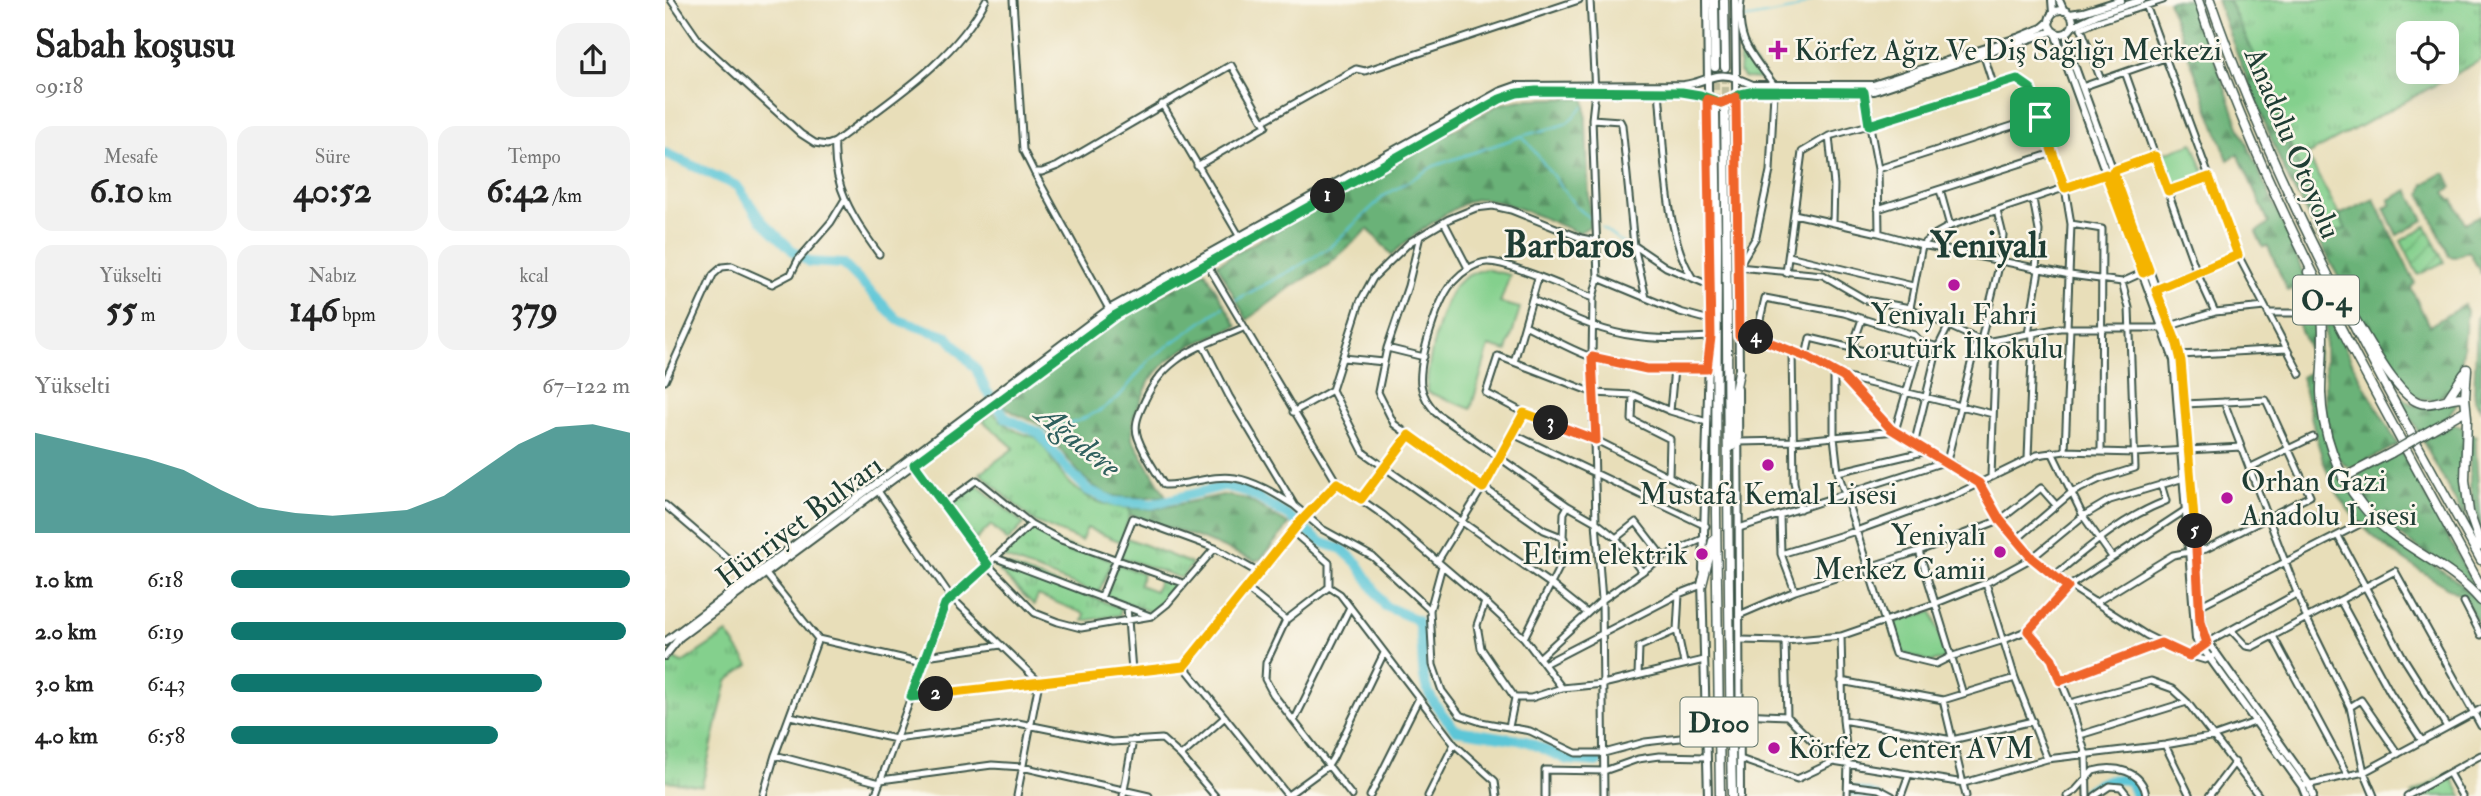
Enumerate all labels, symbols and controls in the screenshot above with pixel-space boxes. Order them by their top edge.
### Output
text: Sabah koşusu [35,21,235,69]
map controls [2396,21,2459,84]
button: locate [2396,21,2459,84]
button: share [556,23,630,97]
place label: Körfez Ağız Ve Diş Sağlığı Merkezi [1794,32,2222,69]
marker: Körfez Ağız Ve Diş Sağlığı Merkezi [1768,40,1788,60]
street label: Anadolu Otoyolu [2235,41,2349,244]
text: 09:18 [35,71,83,100]
pin [2010,87,2070,147]
icon: arrive [2021,98,2059,136]
text: Mesafe [104,145,158,169]
text: Süre [315,145,350,169]
text: Tempo [508,145,561,169]
text: 6.10 [90,169,144,213]
text: 40:52 [293,169,372,213]
text: 6:42 [486,169,549,213]
pin: 1 [1311,178,1345,214]
text: 1 [1324,183,1331,207]
text: km [144,184,172,208]
text: /km [549,184,582,208]
district label: Barbaros [1504,222,1635,269]
district label: Yeniyalı [1929,222,2048,269]
text: Yükselti [100,264,162,288]
text: Nabız [309,264,356,288]
text: kcal [520,264,549,288]
road number: O-4 [2293,276,2359,324]
marker: Yeniyalı Fahri Korutürk İlkokulu [1946,277,1962,293]
text: 55 [106,288,137,332]
text: 146 [289,288,338,332]
text: 379 [510,288,558,332]
place label: Yeniyalı Fahri Korutürk İlkokulu [1844,296,2064,367]
text: m [137,303,156,327]
text: bpm [338,303,376,327]
pin: 4 [1739,320,1773,354]
text: 4 [1750,324,1761,348]
text: Yükselti [35,371,110,400]
text: 67–122 m [542,371,630,400]
water label: Ağadere [1025,393,1129,487]
pin: 3 [1533,406,1568,440]
text: 3 [1547,410,1554,434]
street label: Hürriyet Bulvarı [709,447,890,596]
marker: Mustafa Kemal Lisesi [1760,457,1776,473]
place label: Orhan Gazi Anadolu Lisesi [2240,463,2417,534]
place label: Mustafa Kemal Lisesi [1639,476,1897,513]
marker: Orhan Gazi Anadolu Lisesi [2219,490,2235,506]
pin: 5 [2177,514,2213,548]
place label: Yeniyalı Merkez Camii [1813,517,1986,588]
text: 5 [2190,518,2199,542]
place label: Eltim elektrik [1522,536,1688,573]
marker: Yeniyalı Merkez Camii [1992,544,2008,560]
marker: Eltim elektrik [1694,546,1710,562]
text: 1.0 km [35,565,93,594]
text: 6:18 [147,565,183,594]
text: 2.0 km [35,617,97,646]
text: 6:19 [147,617,184,646]
text: 3.0 km [35,669,94,698]
text: 6:43 [147,669,186,698]
pin: 2 [919,676,953,712]
text: 2 [931,681,940,705]
road number: D100 [1681,698,1757,746]
text: 4.0 km [35,721,98,750]
text: 6:58 [147,721,185,750]
place label: Körfez Center AVM [1788,730,2034,767]
marker: Körfez Center AVM [1766,740,1782,756]

